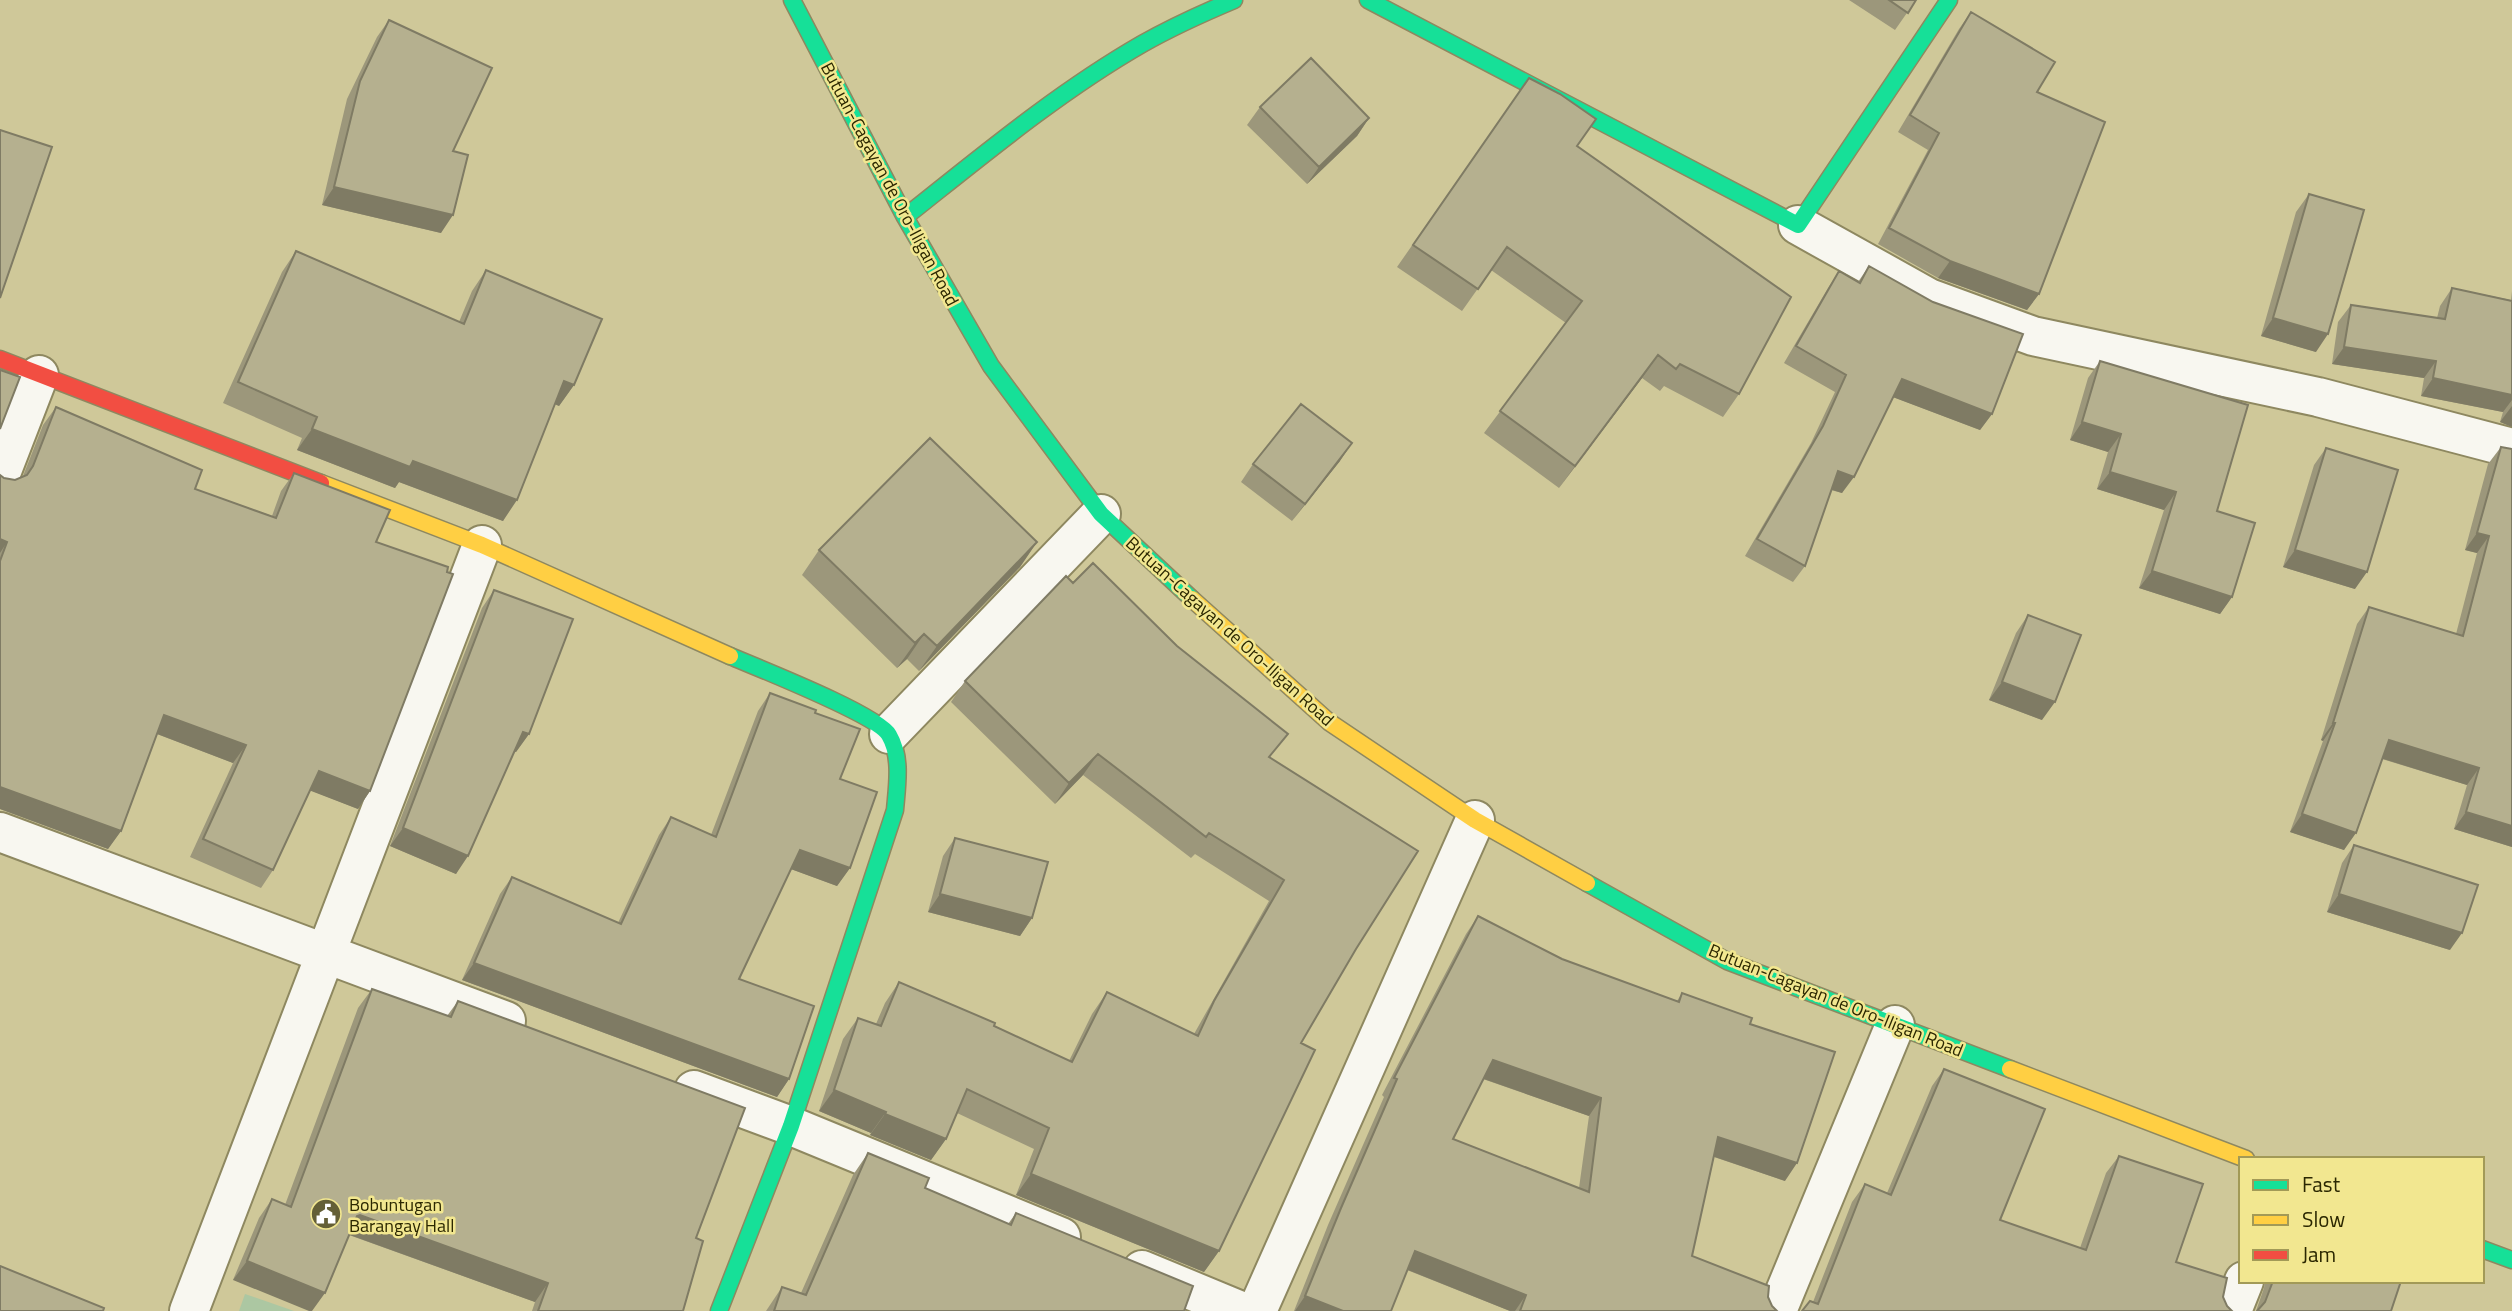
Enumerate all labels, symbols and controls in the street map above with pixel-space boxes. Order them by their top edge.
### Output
street label: Butuan-Cagayan de Oro-Iligan Road [814,57,966,311]
street label: Butuan-Cagayan de Oro-Iligan Road [1120,530,1340,732]
street label: Butuan-Cagayan de Oro-Iligan Road [1705,936,1967,1064]
legend [2239,1157,2484,1283]
text: Fast [2302,1168,2341,1200]
place label: Bobuntugan Barangay Hall [349,1191,454,1239]
public building icon: Bobuntugan Barangay Hall [309,1197,343,1231]
text: Slow [2302,1203,2345,1235]
text: Jam [2302,1238,2336,1270]

